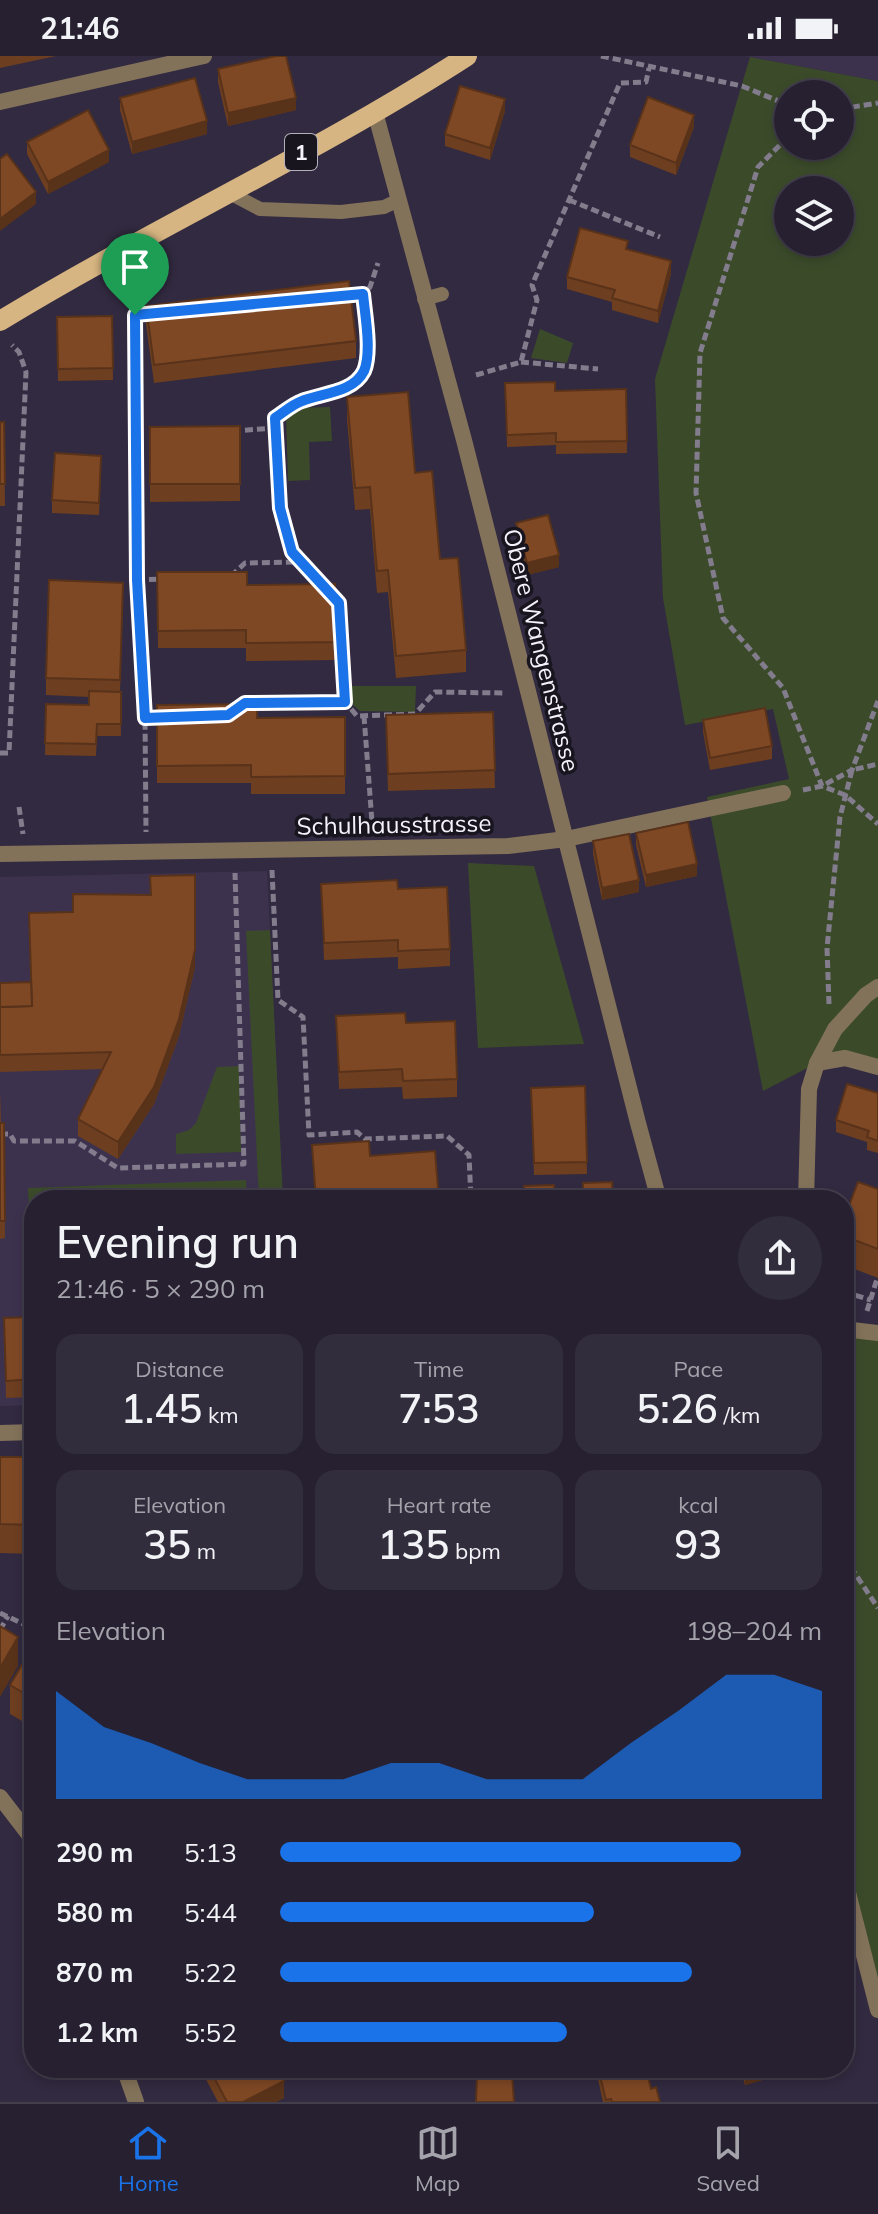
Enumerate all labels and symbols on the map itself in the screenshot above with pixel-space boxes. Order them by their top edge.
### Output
road number: 1 [285,134,317,170]
pin [101,233,169,315]
street label: Obere Wangenstrasse [497,525,587,775]
street label: Schulhausstrasse [296,807,492,841]

